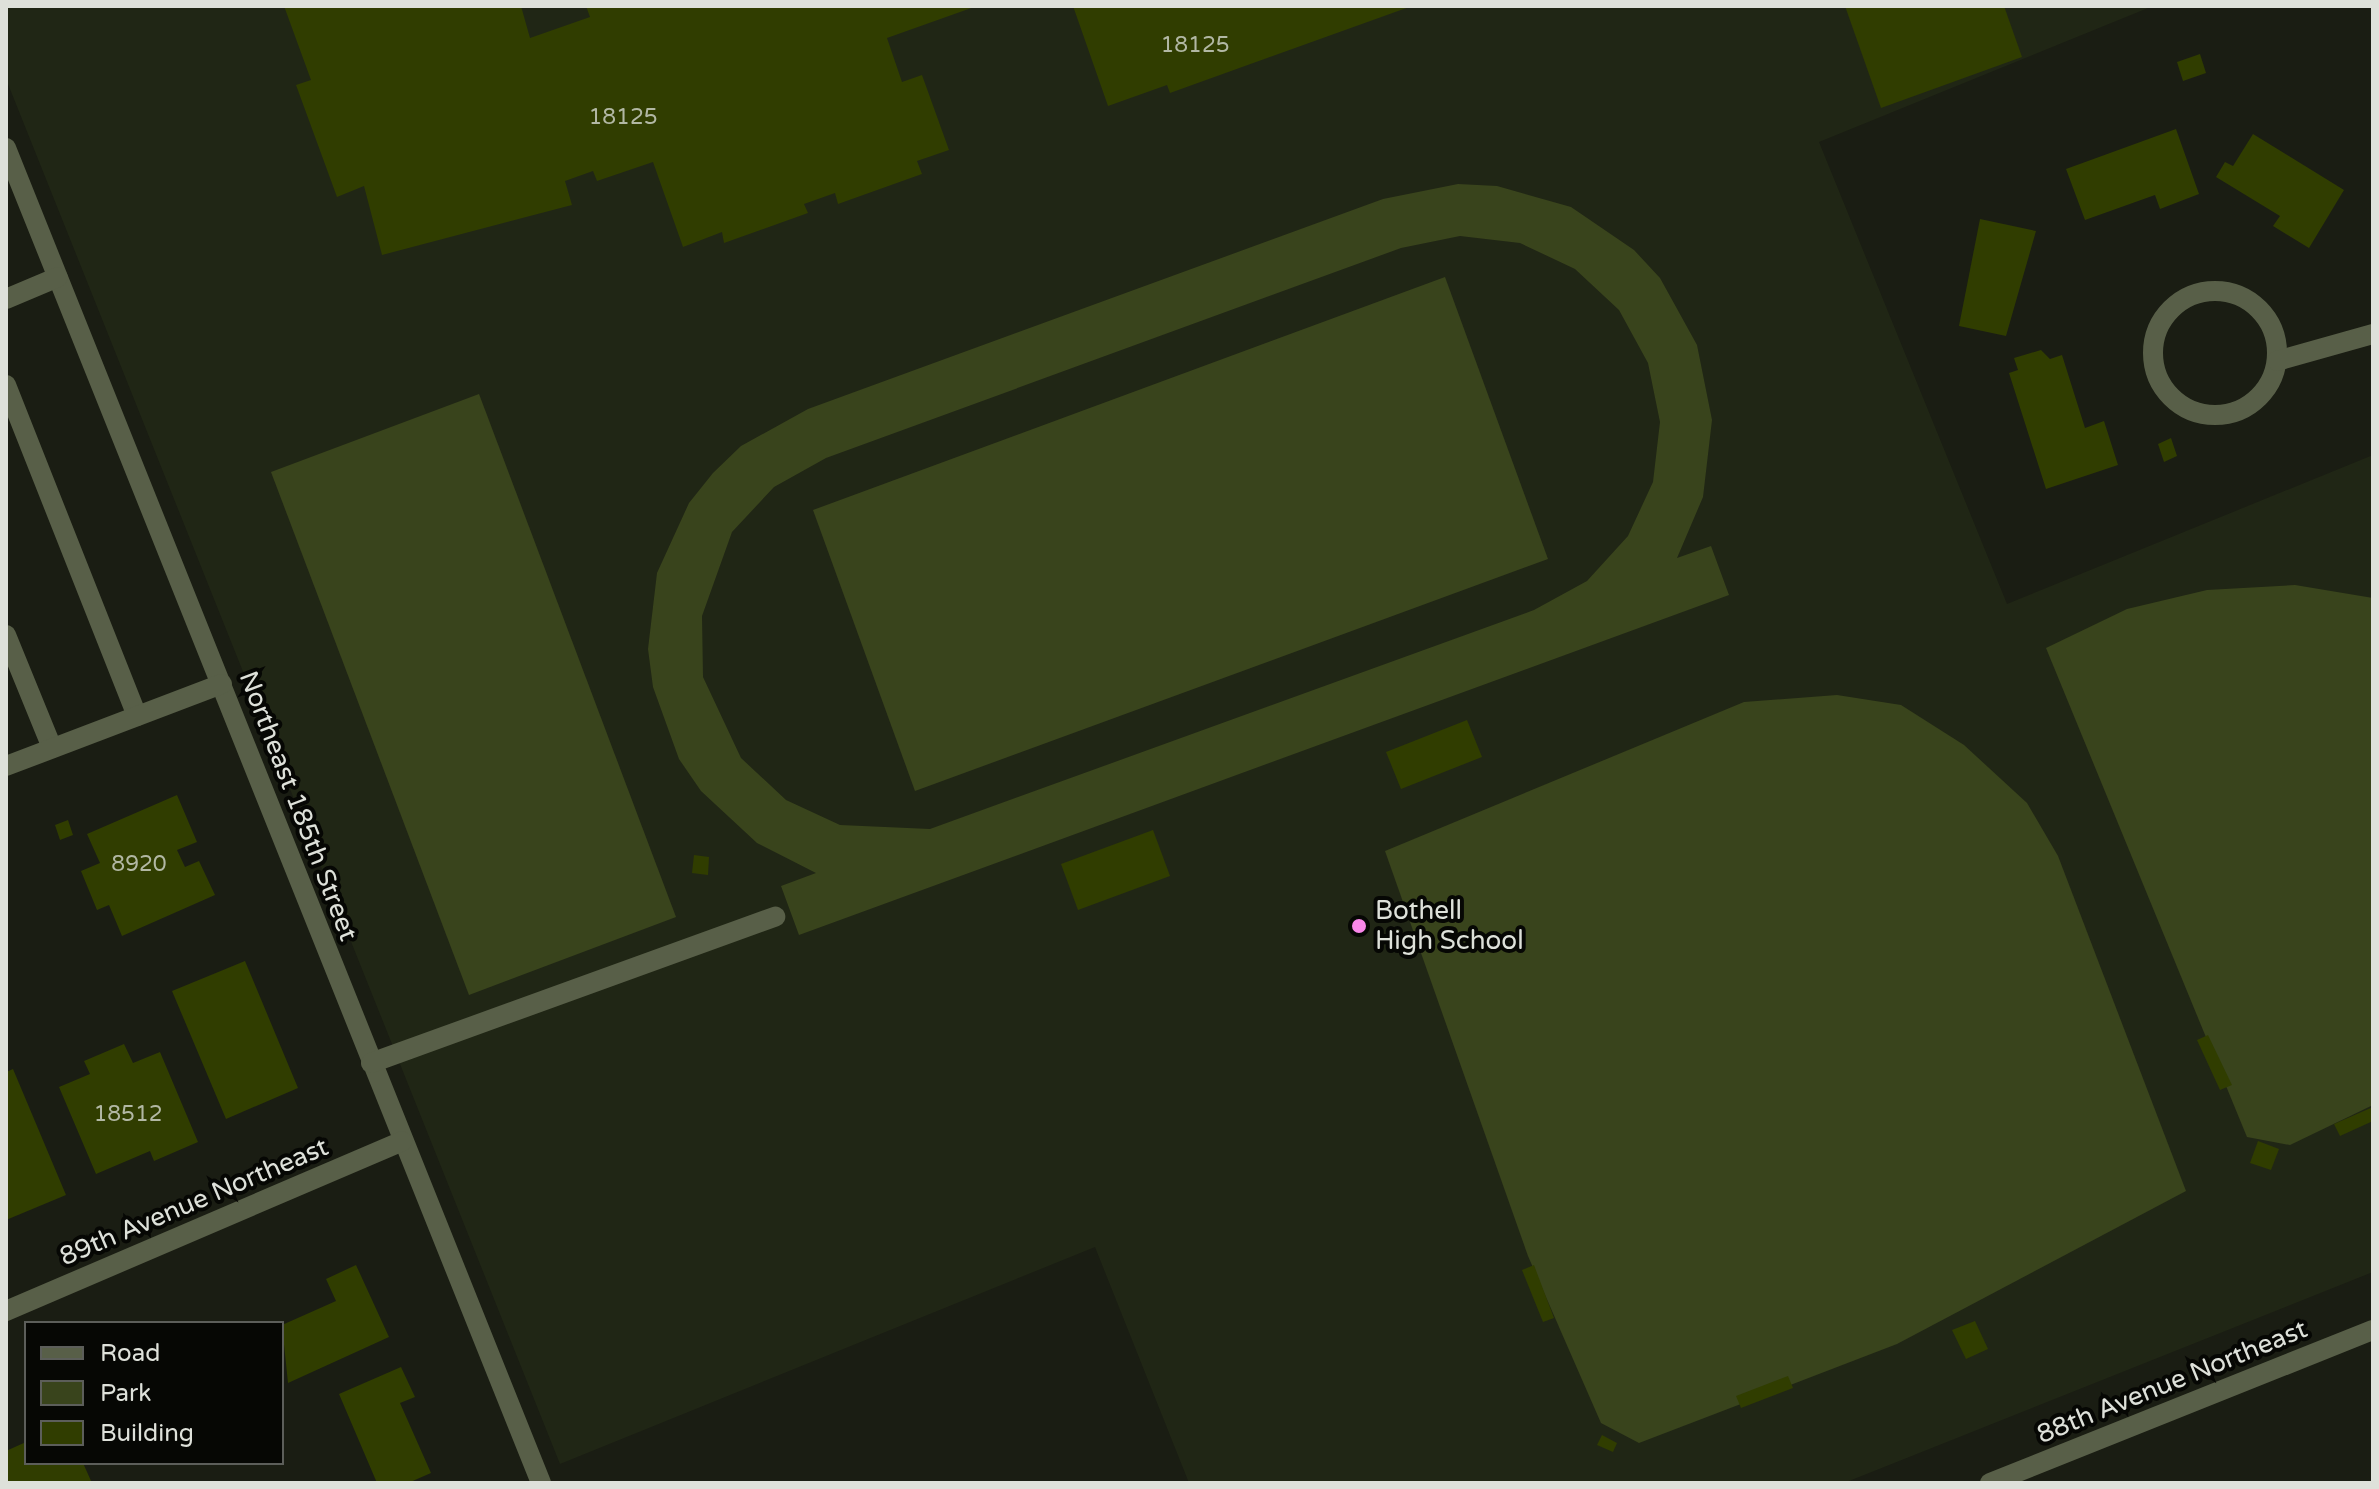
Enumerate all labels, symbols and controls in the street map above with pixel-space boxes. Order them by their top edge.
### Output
house number: 18125 [1160,33,1230,59]
house number: 18125 [588,105,658,131]
street label: Northeast 185th Street [232,667,364,945]
house number: 8920 [111,852,167,878]
place label: Bothell High School [1375,895,1524,956]
marker: Bothell High School [1350,917,1368,935]
house number: 18512 [93,1102,163,1128]
street label: 89th Avenue Northeast [55,1131,333,1273]
street label: 88th Avenue Northeast [2032,1313,2312,1451]
legend [24,1321,284,1465]
text: Road [100,1339,160,1368]
text: Park [100,1379,151,1408]
text: Building [100,1419,194,1448]

